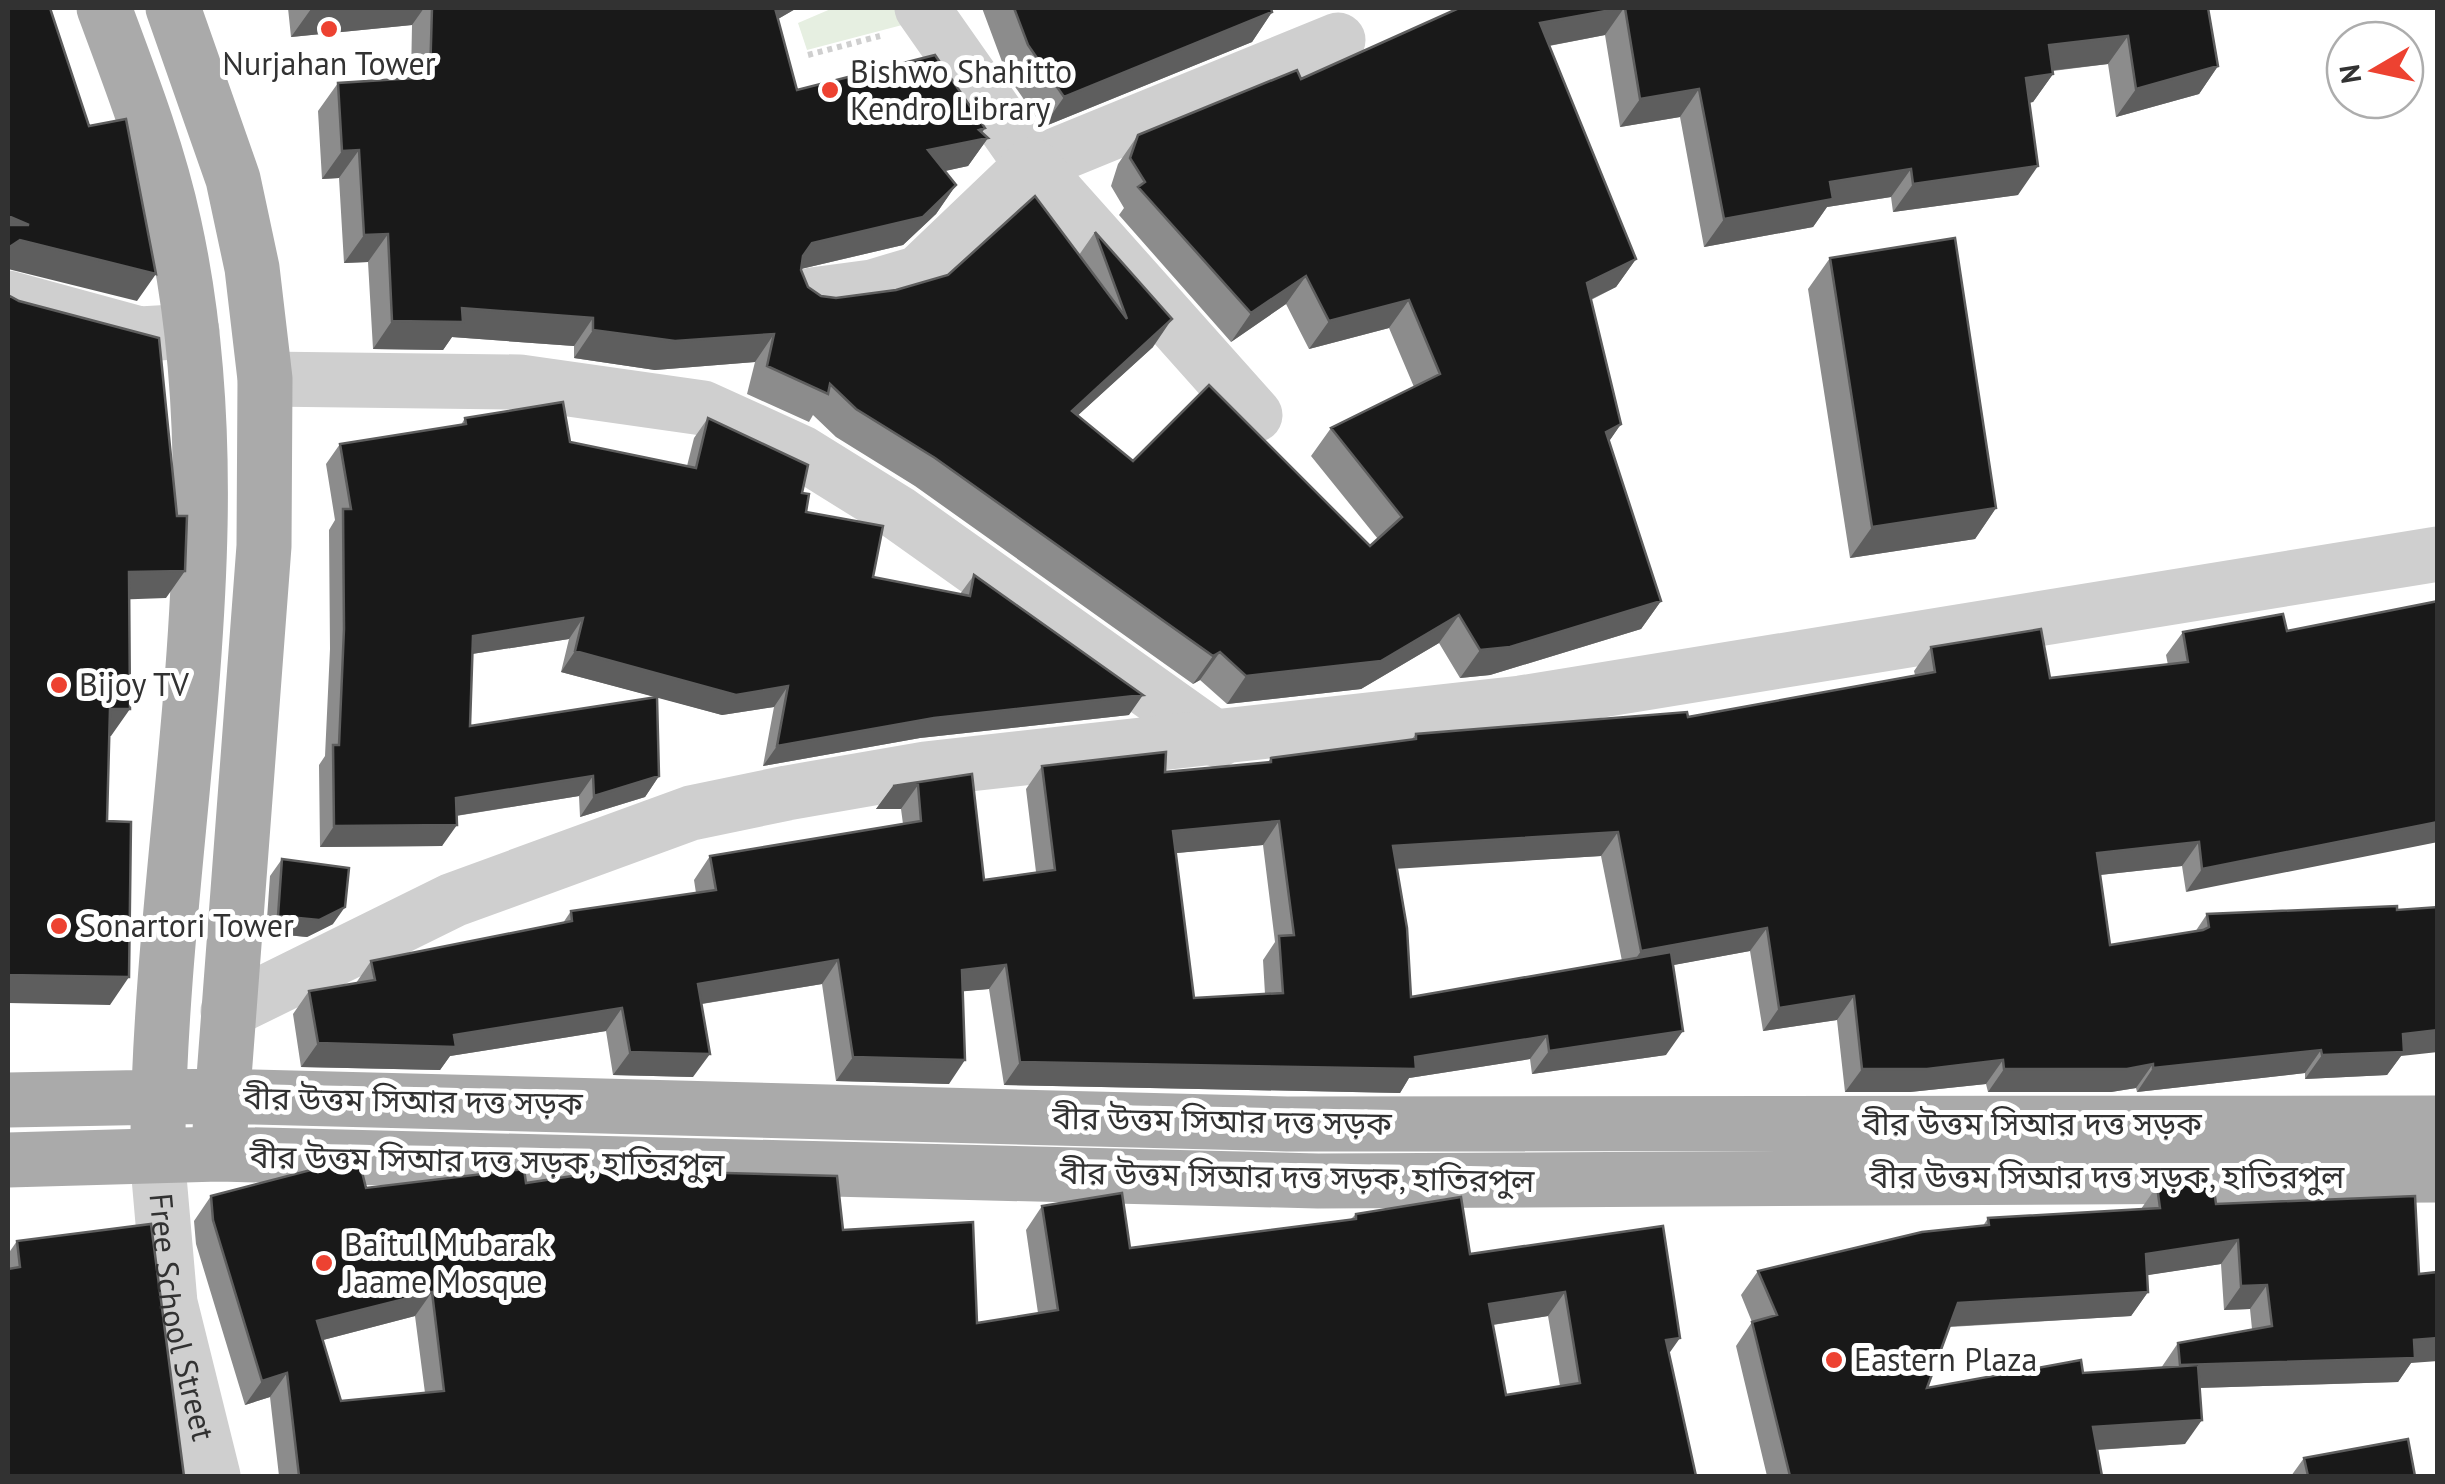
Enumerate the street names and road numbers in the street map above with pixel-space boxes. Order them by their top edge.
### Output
street label: বীর উত্তম সিআর দত্ত সড়ক [242,1076,584,1124]
street label: বীর উত্তম সিআর দত্ত সড়ক [1051,1096,1393,1144]
street label: বীর উত্তম সিআর দত্ত সড়ক [1861,1102,2203,1144]
street label: বীর উত্তম সিআর দত্ত সড়ক, হাতিরপুল [248,1135,725,1185]
street label: বীর উত্তম সিআর দত্ত সড়ক, হাতিরপুল [1058,1151,1535,1201]
street label: বীর উত্তম সিআর দত্ত সড়ক, হাতিরপুল [1869,1155,2345,1197]
street label: Free School Street [141,1191,225,1445]

